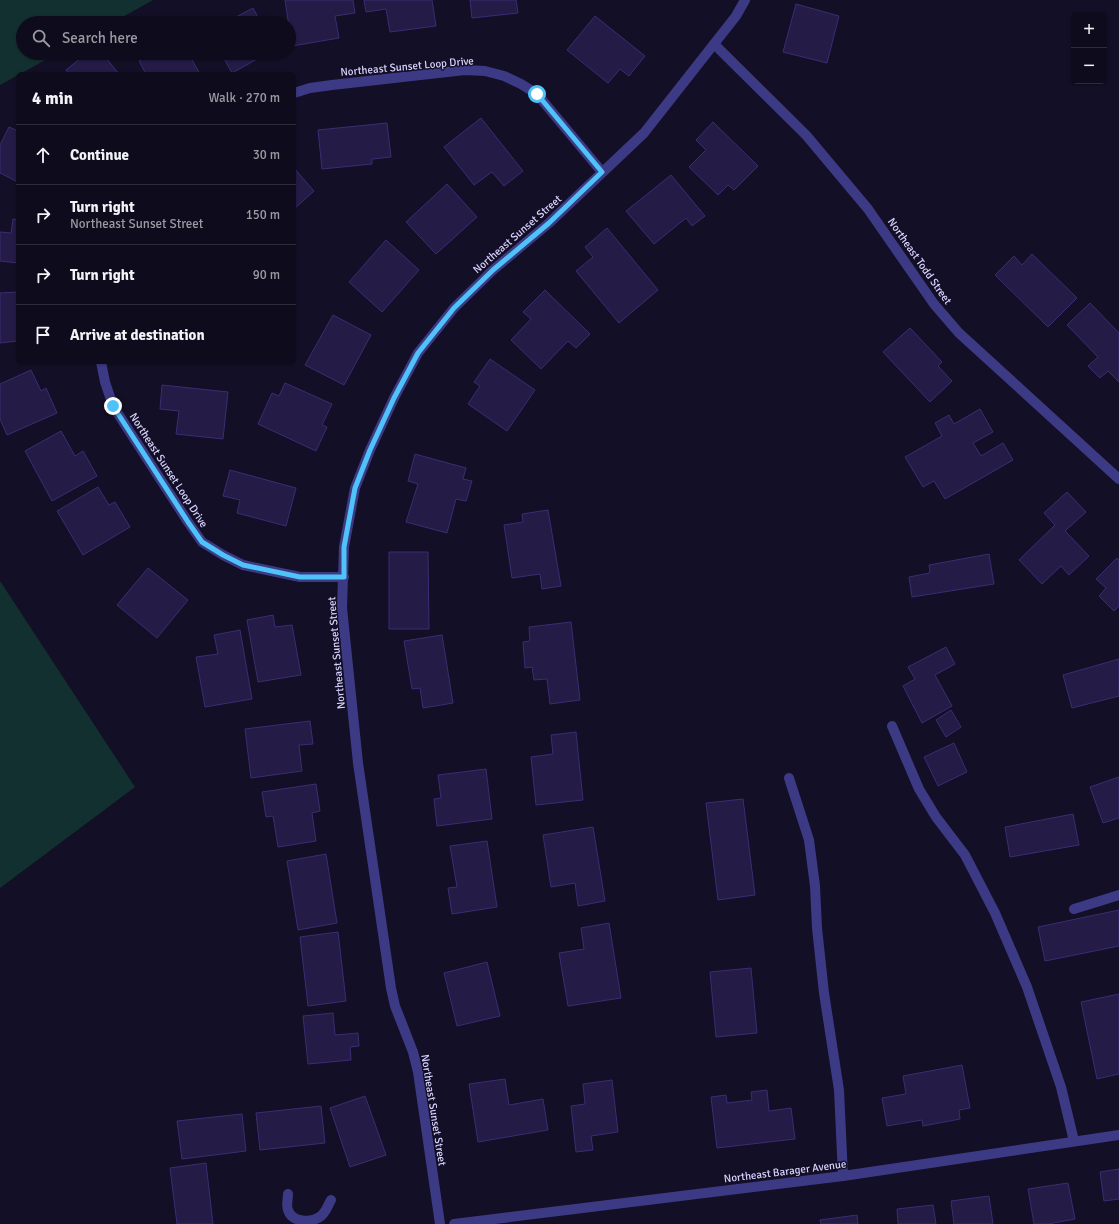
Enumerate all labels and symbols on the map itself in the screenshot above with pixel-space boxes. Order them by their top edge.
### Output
street label: Northeast Sunset Loop Drive [340,54,474,79]
route start [528,85,546,103]
street label: Northeast Sunset Street [470,192,564,276]
street label: Northeast Todd Street [885,216,954,307]
route end [104,397,122,415]
street label: Northeast Sunset Loop Drive [127,411,211,530]
street label: Northeast Sunset Street [325,596,348,710]
street label: Northeast Sunset Street [418,1053,449,1167]
street label: Northeast Barager Avenue [723,1158,847,1185]

